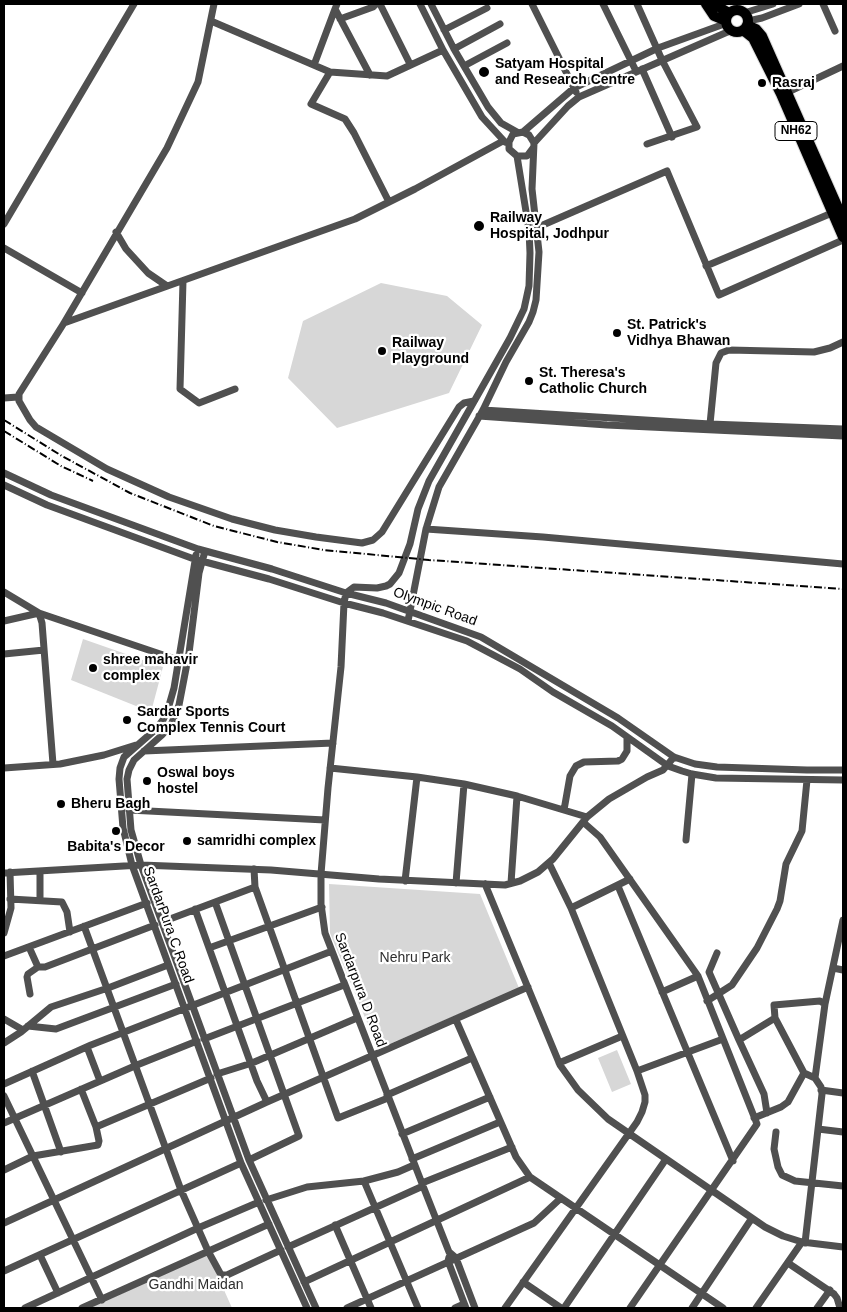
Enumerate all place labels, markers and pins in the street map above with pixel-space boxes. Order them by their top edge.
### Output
place label: Satyam Hospital and Research Centre [495,56,635,88]
marker: Satyam Hospital and Research Centre [477,65,491,79]
place label: Rasraj [772,75,815,91]
marker: Rasraj [756,77,768,89]
place label: Railway Hospital, Jodhpur [490,210,609,242]
marker: Railway Hospital, Jodhpur [472,219,486,233]
place label: St. Patrick's Vidhya Bhawan [627,317,730,350]
marker: St. Patrick's Vidhya Bhawan [611,327,623,339]
place label: Railway Playground [392,335,469,368]
marker: Railway Playground [376,345,388,357]
place label: St. Theresa's Catholic Church [539,365,647,398]
marker: St. Theresa's Catholic Church [523,375,535,387]
place label: shree mahavir complex [103,652,198,684]
marker: shree mahavir complex [87,662,99,674]
place label: Sardar Sports Complex Tennis Court [137,704,285,736]
marker: Sardar Sports Complex Tennis Court [121,714,133,726]
place label: Oswal boys hostel [157,765,235,798]
marker: Oswal boys hostel [141,775,153,787]
place label: Bheru Bagh [71,796,150,812]
marker: Bheru Bagh [55,798,67,810]
marker: Babita's Decor [110,825,122,837]
place label: samridhi complex [197,833,316,849]
marker: samridhi complex [181,835,193,847]
place label: Babita's Decor [67,839,165,855]

